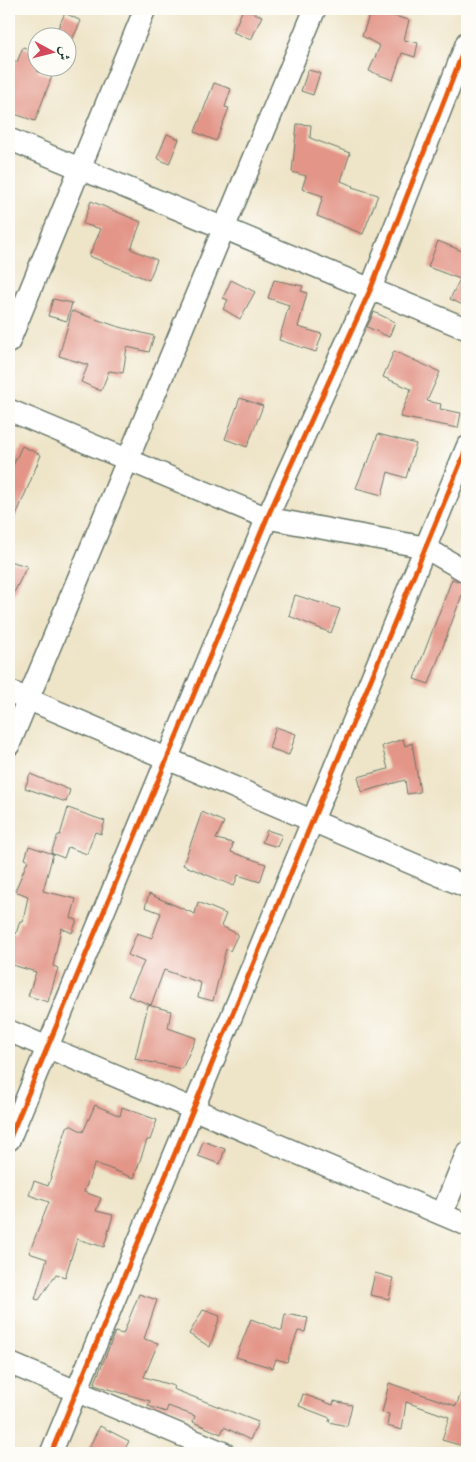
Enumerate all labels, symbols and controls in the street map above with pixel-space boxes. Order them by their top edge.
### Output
north arrow [28,28,78,78]
text: ش [55,46,75,62]

